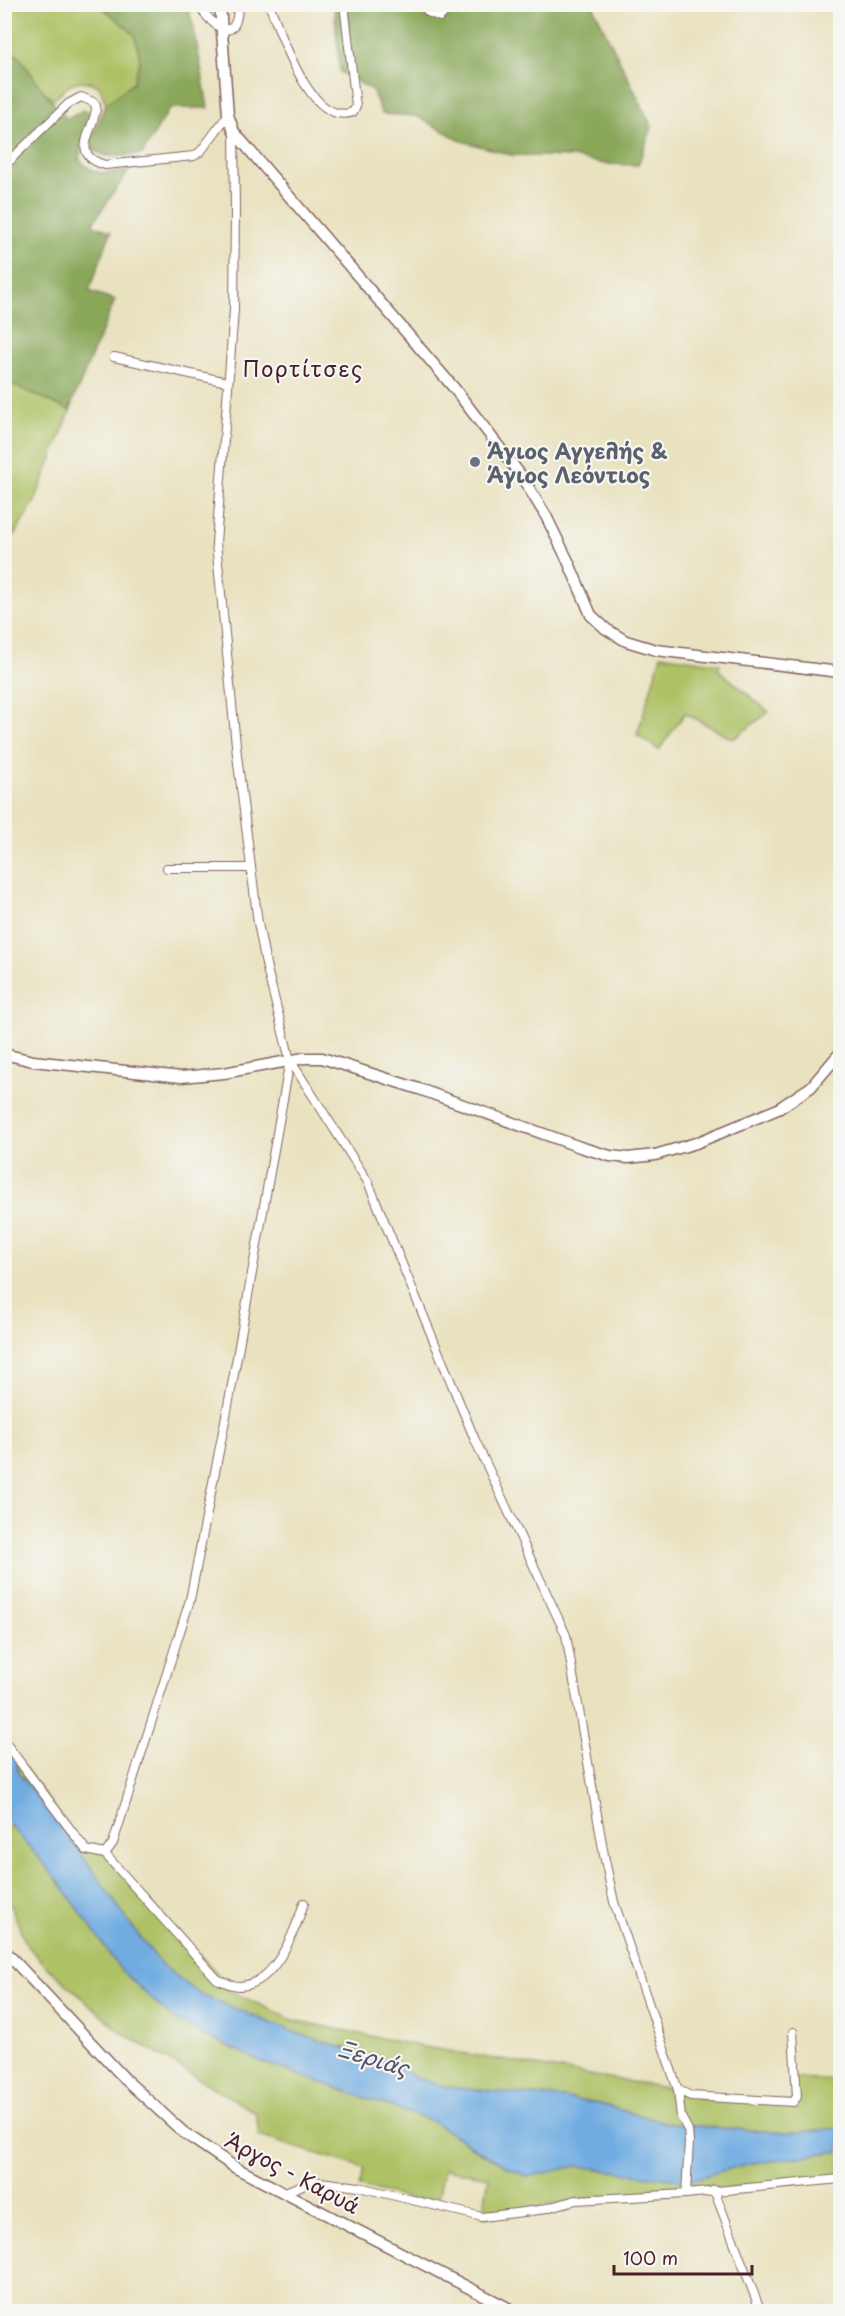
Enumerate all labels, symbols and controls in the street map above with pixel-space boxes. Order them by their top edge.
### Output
district label: Πορτίτσες [242,351,364,384]
place label: Άγιος Αγγελής & Άγιος Λεόντιος [487,434,668,490]
marker: Άγιος Αγγελής & Άγιος Λεόντιος [468,455,482,469]
water label: Ξεριάς [335,2031,415,2084]
street label: Άργος - Καρυά [220,2123,366,2221]
scale bar [614,2238,752,2276]
text: 100 m [623,2244,678,2271]

